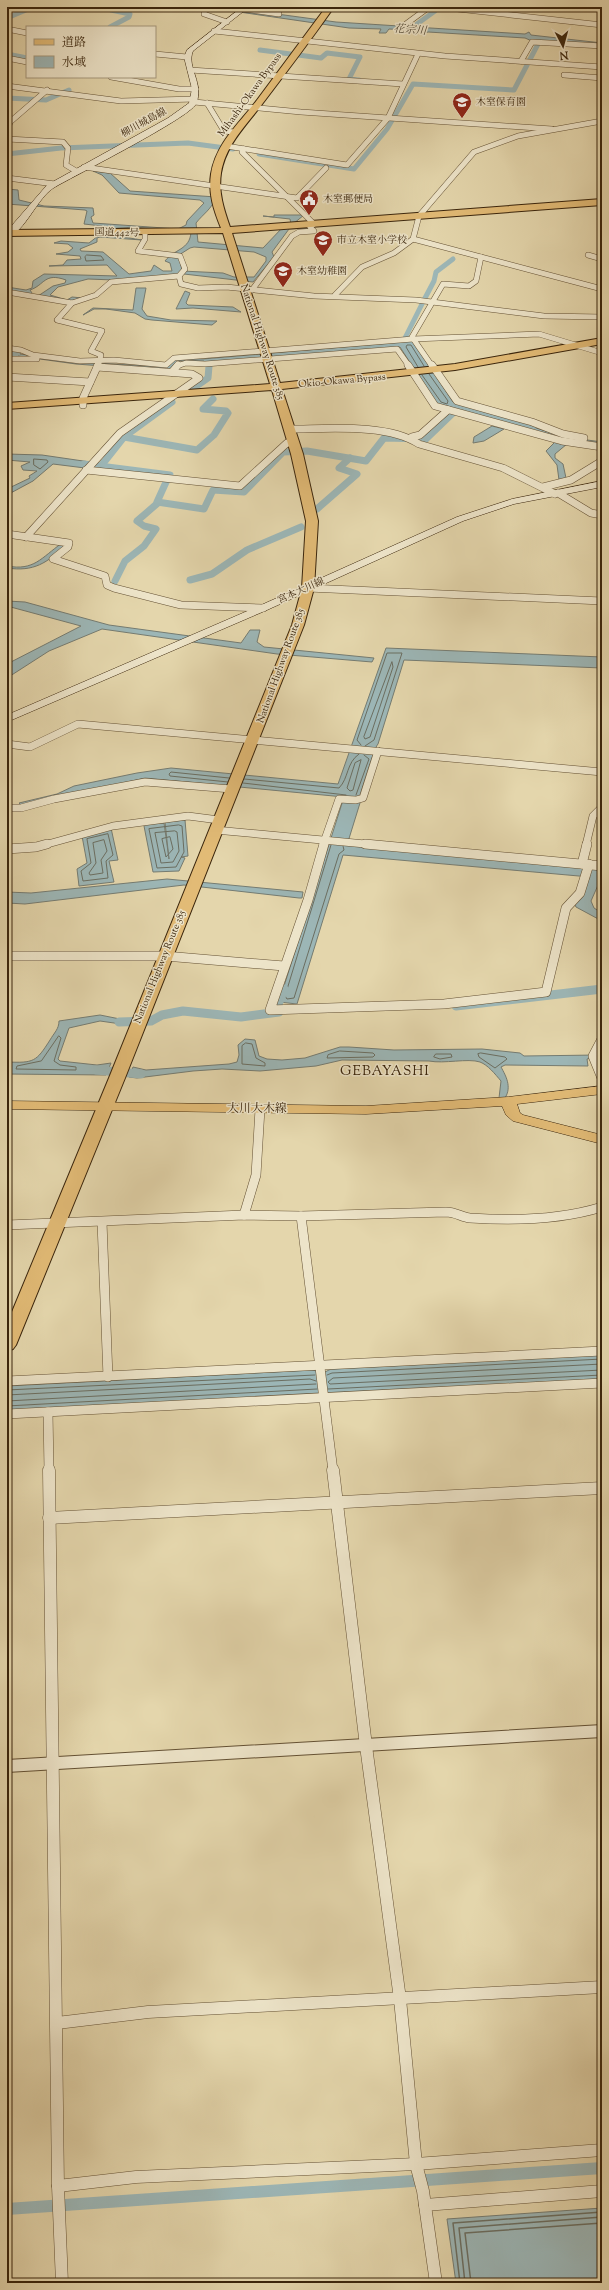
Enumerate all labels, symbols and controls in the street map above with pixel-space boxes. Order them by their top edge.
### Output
water label: 花宗川 [393,21,428,39]
legend [26,26,156,78]
north arrow [543,26,583,66]
text: 道路 [62,34,86,52]
text: N [559,46,570,63]
street label: Mihashi-Okawa Bypass [214,50,286,140]
text: 水域 [62,54,86,72]
school or university icon: 木室保育園 [451,91,473,119]
place label: 木室保育園 [476,95,526,110]
street label: 柳川城島線 [118,104,170,142]
public building icon: 木室郵便局 [298,188,320,216]
place label: 木室郵便局 [323,192,373,207]
street label: 国道442号 [94,225,140,241]
school or university icon: 市立木室小学校 [312,229,334,257]
place label: 市立木室小学校 [337,233,407,248]
school or university icon: 木室幼稚園 [272,260,294,288]
place label: 木室幼稚園 [297,264,347,279]
street label: National Highway Route 385 [236,282,288,402]
street label: Okio-Okawa Bypass [298,370,386,392]
street label: 宮本大川線 [275,574,327,608]
street label: National Highway Route 385 [253,606,309,725]
street label: National Highway Route 385 [130,908,190,1026]
district label: GEBAYASHI [340,1062,430,1082]
street label: 大川大木線 [227,1100,287,1118]

